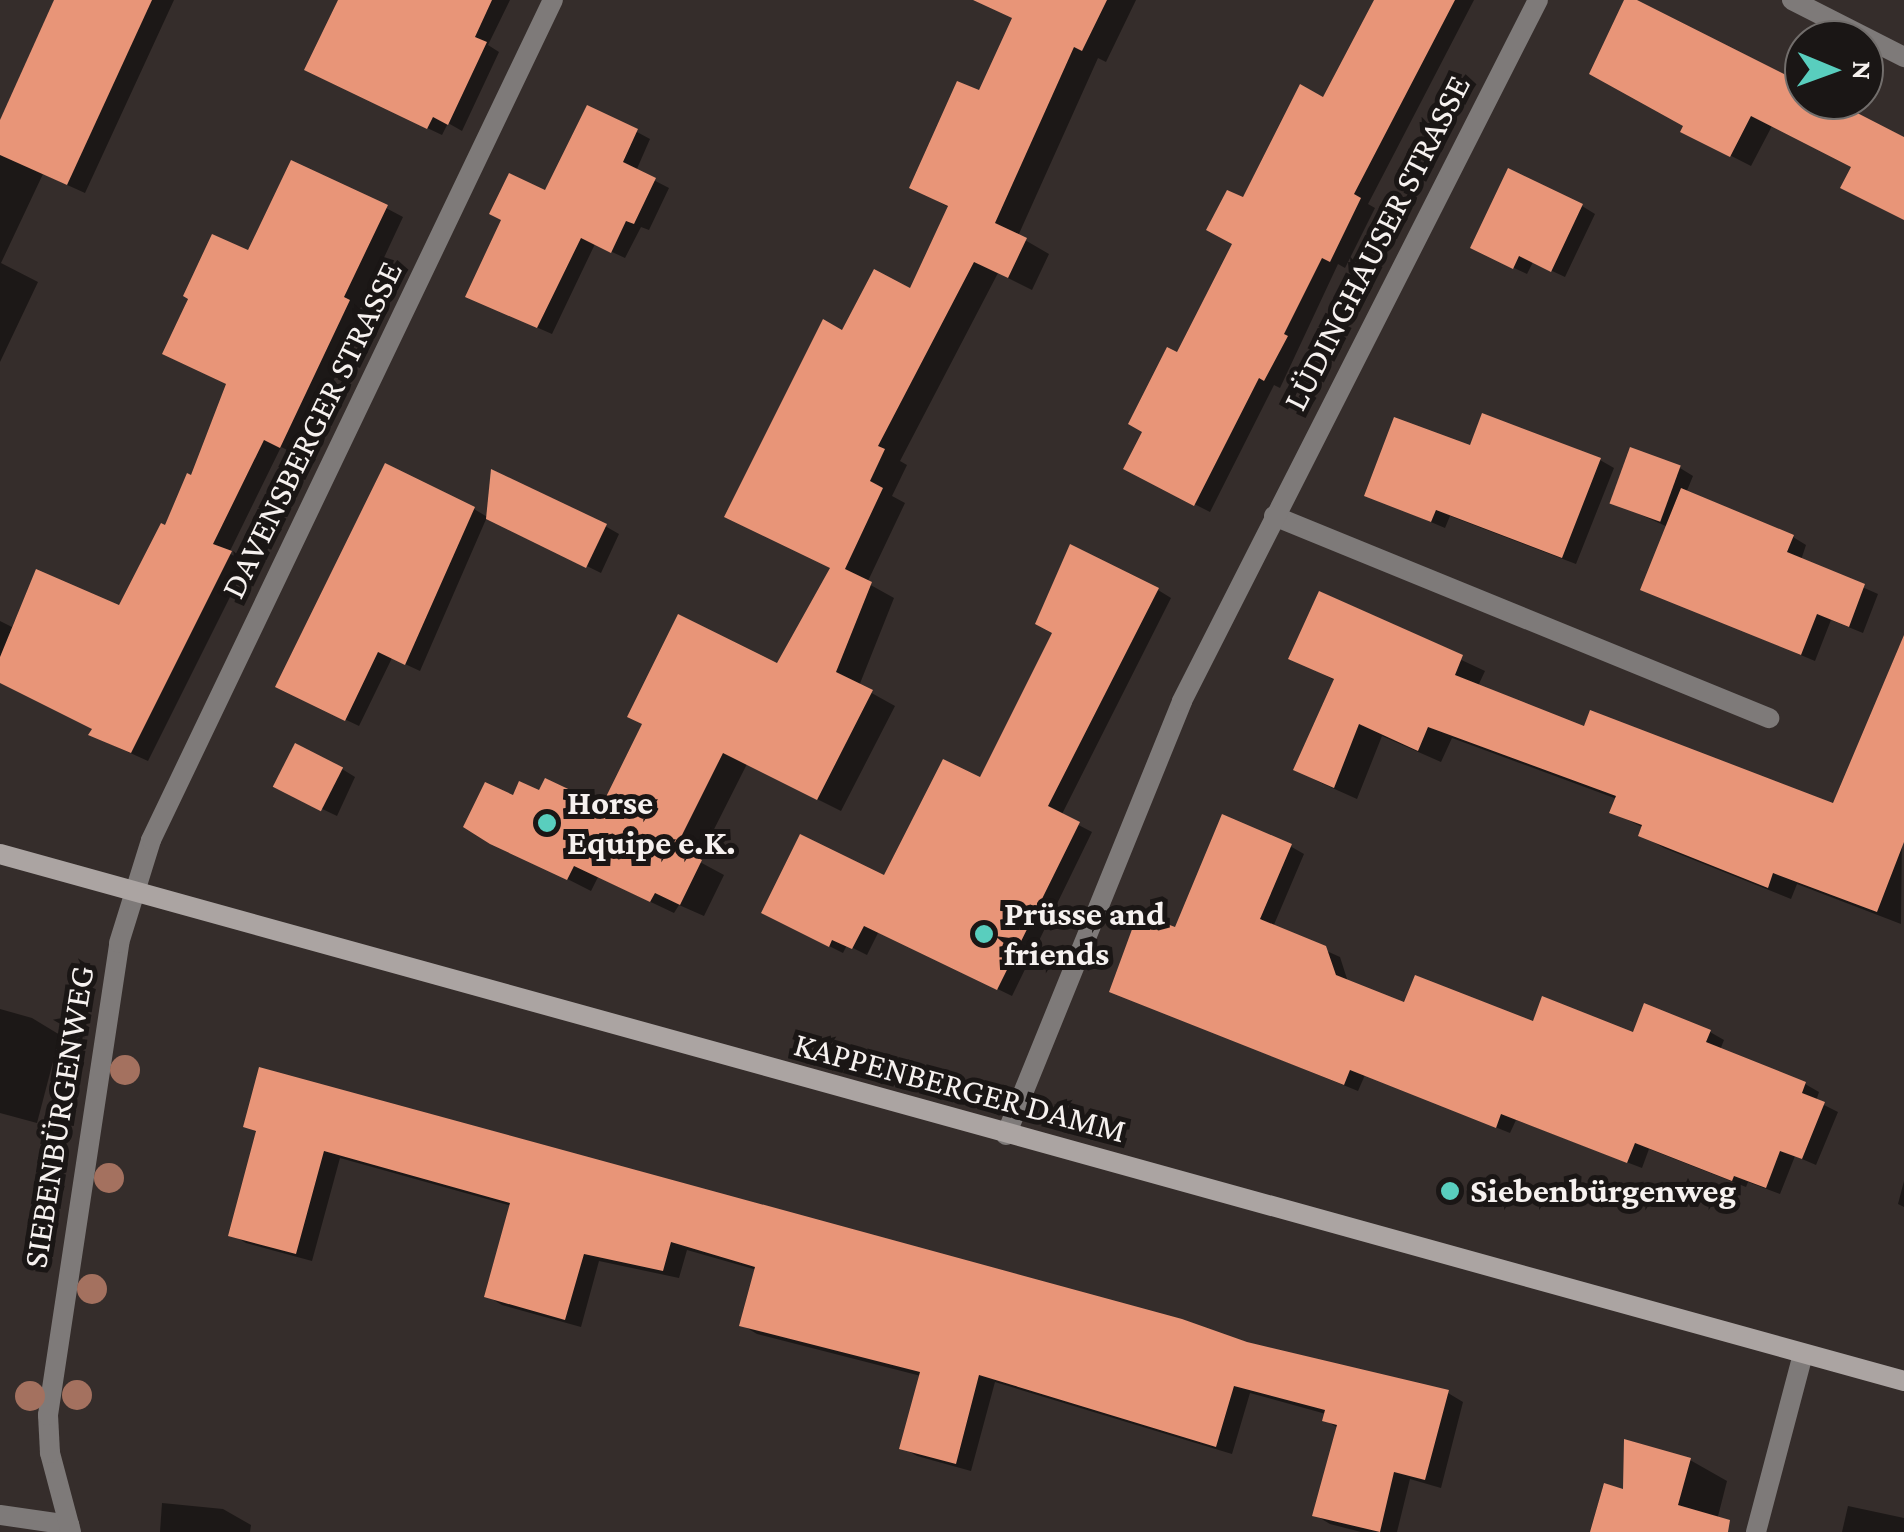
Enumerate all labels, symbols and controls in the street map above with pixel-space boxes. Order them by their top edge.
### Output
north arrow [1784,20,1884,120]
text: N [1847,61,1878,80]
street label: LÜDINGHAUSER STRASSE [1274,68,1480,418]
street label: DAVENSBERGER STRASSE [212,254,412,606]
place label: Horse Equipe e.K. [567,782,736,864]
marker: Horse Equipe e.K. [536,812,558,834]
place label: Prüsse and friends [1004,893,1165,975]
marker: Prüsse and friends [973,923,995,945]
street label: SIEBENBÜRGENWEG [14,963,104,1271]
street label: KAPPENBERGER DAMM [789,1023,1131,1153]
place label: Siebenbürgenweg [1470,1170,1736,1212]
marker: Siebenbürgenweg [1439,1180,1461,1202]

